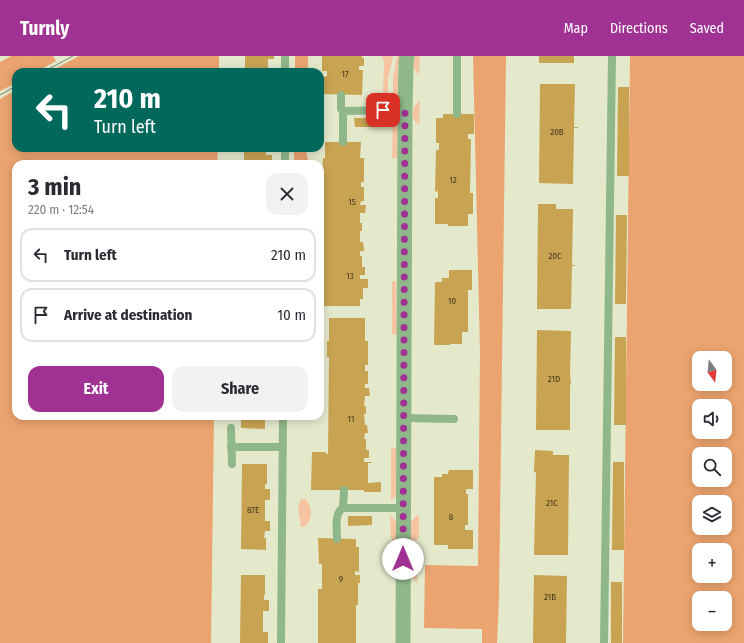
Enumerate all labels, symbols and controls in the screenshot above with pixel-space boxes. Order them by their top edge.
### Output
text: Turnly [20,17,69,40]
text: Map [564,20,588,37]
text: Directions [610,20,668,37]
text: Saved [690,20,724,37]
house number: 17 [341,69,349,79]
text: 210 m [94,82,161,115]
icon: left [28,84,80,136]
pin [366,93,400,127]
icon: arrive [372,99,394,121]
text: Turn left [94,116,156,138]
house number: 20B [550,127,564,137]
text: 3 min [28,173,81,201]
button: close [266,173,308,215]
house number: 12 [449,175,457,185]
house number: 15 [348,197,356,207]
text: 220 m · 12:54 [28,202,94,217]
icon: left [30,244,52,266]
text: Turn left [64,246,117,264]
text: 210 m [271,246,306,264]
house number: 20C [548,251,562,261]
house number: 13 [346,271,354,281]
house number: 10 [448,296,456,306]
icon: arrive [30,304,52,326]
text: Arrive at destination [64,306,192,324]
text: 10 m [277,306,306,324]
north arrow [692,351,732,391]
map controls [692,351,732,631]
button: Exit [28,366,164,412]
button: Share [172,366,308,412]
house number: 21D [548,374,560,384]
button: sound [692,399,732,439]
house number: 11 [348,414,354,424]
button: search [692,447,732,487]
button: layers [692,495,732,535]
house number: 21C [546,498,558,508]
house number: 87E [247,505,259,515]
house number: 8 [449,512,454,522]
position arrow [382,538,424,580]
button: + [692,543,732,583]
house number: 9 [339,574,343,584]
button: − [692,591,732,631]
house number: 21B [544,592,556,602]

